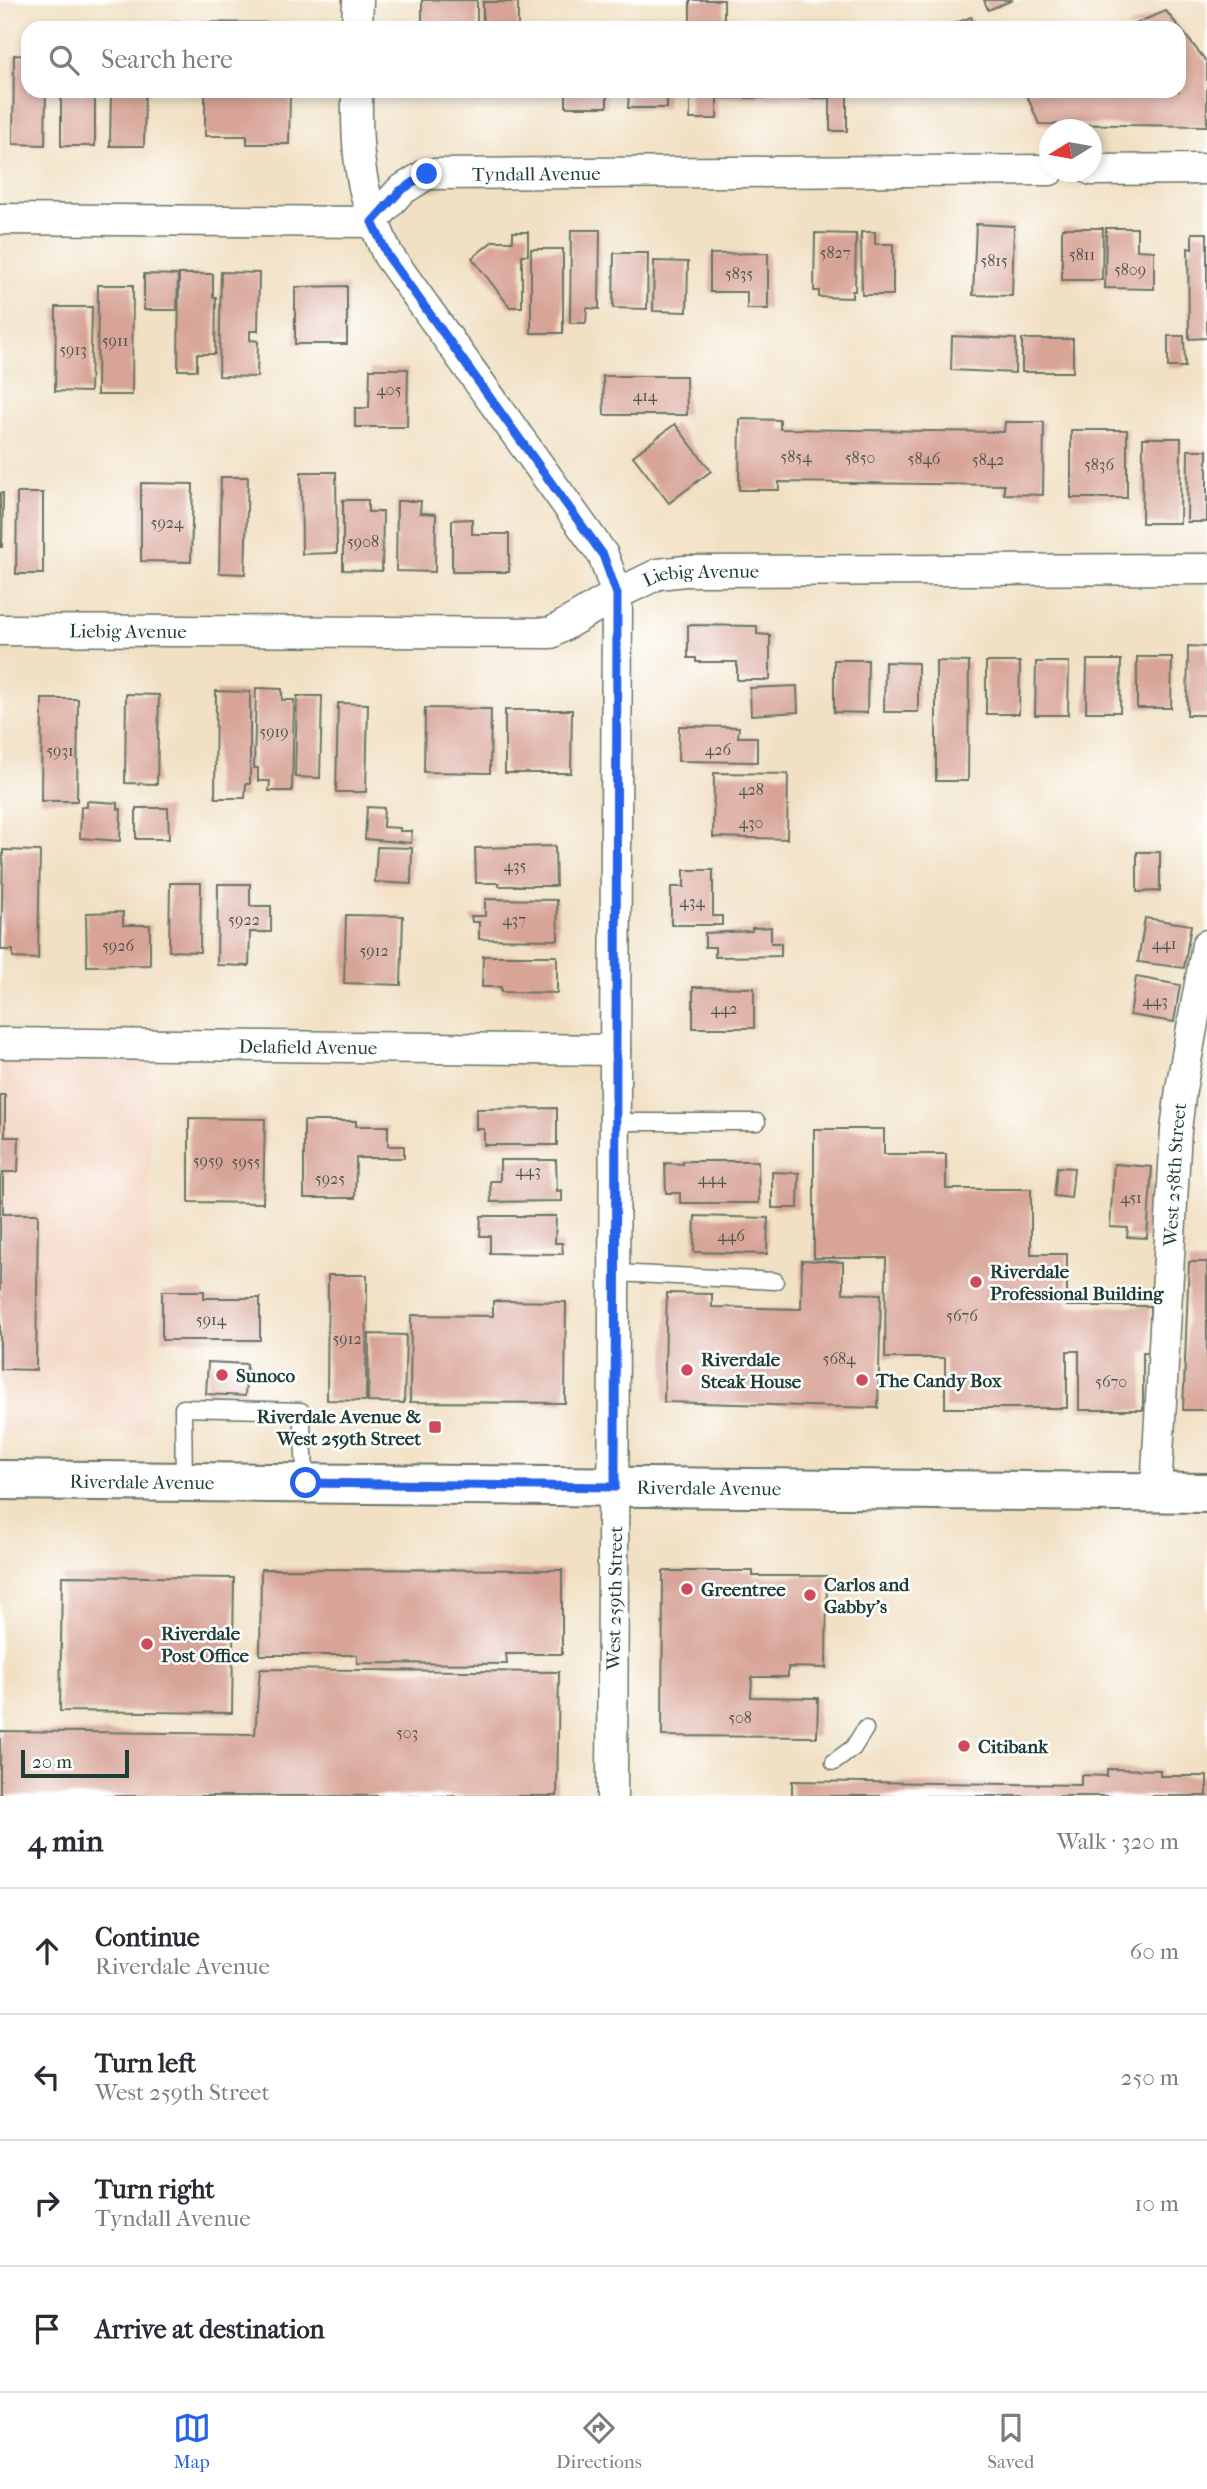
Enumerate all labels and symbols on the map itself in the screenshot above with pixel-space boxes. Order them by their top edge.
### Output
north arrow [1039,119,1102,182]
route end [411,158,442,189]
street label: Tyndall Avenue [472,163,601,186]
house number: 5827 [820,243,851,262]
house number: 5811 [1069,245,1095,264]
house number: 5815 [980,251,1008,270]
house number: 5809 [1114,260,1146,279]
house number: 5835 [725,264,753,283]
house number: 5911 [102,331,128,350]
house number: 5913 [59,340,87,359]
house number: 405 [376,380,402,399]
house number: 414 [633,386,658,405]
house number: 5854 [780,447,812,466]
house number: 5850 [845,448,875,467]
house number: 5846 [908,449,941,468]
house number: 5842 [972,450,1004,469]
house number: 5836 [1084,455,1114,474]
house number: 5924 [151,513,184,532]
house number: 5908 [347,532,379,551]
street label: Liebig Avenue [639,561,759,592]
street label: Liebig Avenue [69,620,187,643]
house number: 5919 [259,722,289,741]
house number: 426 [705,740,732,759]
house number: 5931 [46,741,74,760]
house number: 428 [738,780,764,799]
house number: 430 [739,813,763,832]
house number: 435 [504,856,527,875]
house number: 434 [679,892,705,911]
house number: 5922 [228,910,260,929]
house number: 437 [502,910,526,929]
house number: 441 [1152,934,1176,953]
house number: 5926 [102,936,134,955]
house number: 5912 [359,941,389,960]
house number: 443 [1142,991,1168,1010]
house number: 442 [710,999,738,1018]
street label: Delafield Avenue [238,1036,377,1059]
street label: West 258th Street [1160,1101,1191,1248]
house number: 5959 [193,1151,223,1170]
house number: 5955 [231,1152,261,1171]
house number: 443 [515,1161,541,1180]
house number: 5925 [315,1169,345,1188]
house number: 444 [698,1169,727,1188]
house number: 451 [1120,1188,1142,1207]
house number: 446 [717,1226,745,1245]
place label: Riverdale Professional Building [990,1261,1164,1305]
marker: Riverdale Professional Building [968,1274,984,1290]
house number: 5676 [946,1306,978,1325]
house number: 5914 [196,1310,227,1329]
house number: 5912 [332,1329,362,1348]
place label: Riverdale Steak House [701,1349,802,1393]
house number: 5684 [823,1349,856,1368]
marker: Riverdale Steak House [679,1362,695,1378]
place label: Sunoco [236,1365,295,1387]
marker: Sunoco [214,1367,230,1383]
place label: The Candy Box [875,1370,1003,1392]
marker: The Candy Box [854,1372,870,1388]
house number: 5670 [1095,1372,1127,1391]
place label: Riverdale Avenue & West 259th Street [257,1406,421,1450]
marker: Riverdale Avenue & West 259th Street [427,1419,443,1435]
route start [290,1467,321,1498]
street label: Riverdale Avenue [70,1471,214,1494]
street label: Riverdale Avenue [637,1477,781,1500]
street label: West 259th Street [603,1525,627,1671]
place label: Carlos and Gabby's [824,1574,910,1618]
place label: Greentree [701,1579,786,1601]
marker: Greentree [679,1581,695,1597]
marker: Carlos and Gabby's [802,1587,818,1603]
place label: Riverdale Post Office [161,1623,250,1667]
marker: Riverdale Post Office [139,1636,155,1652]
house number: 508 [728,1708,752,1727]
house number: 503 [396,1723,418,1742]
place label: Citibank [978,1736,1049,1758]
marker: Citibank [956,1738,972,1754]
scale bar [21,1747,130,1779]

